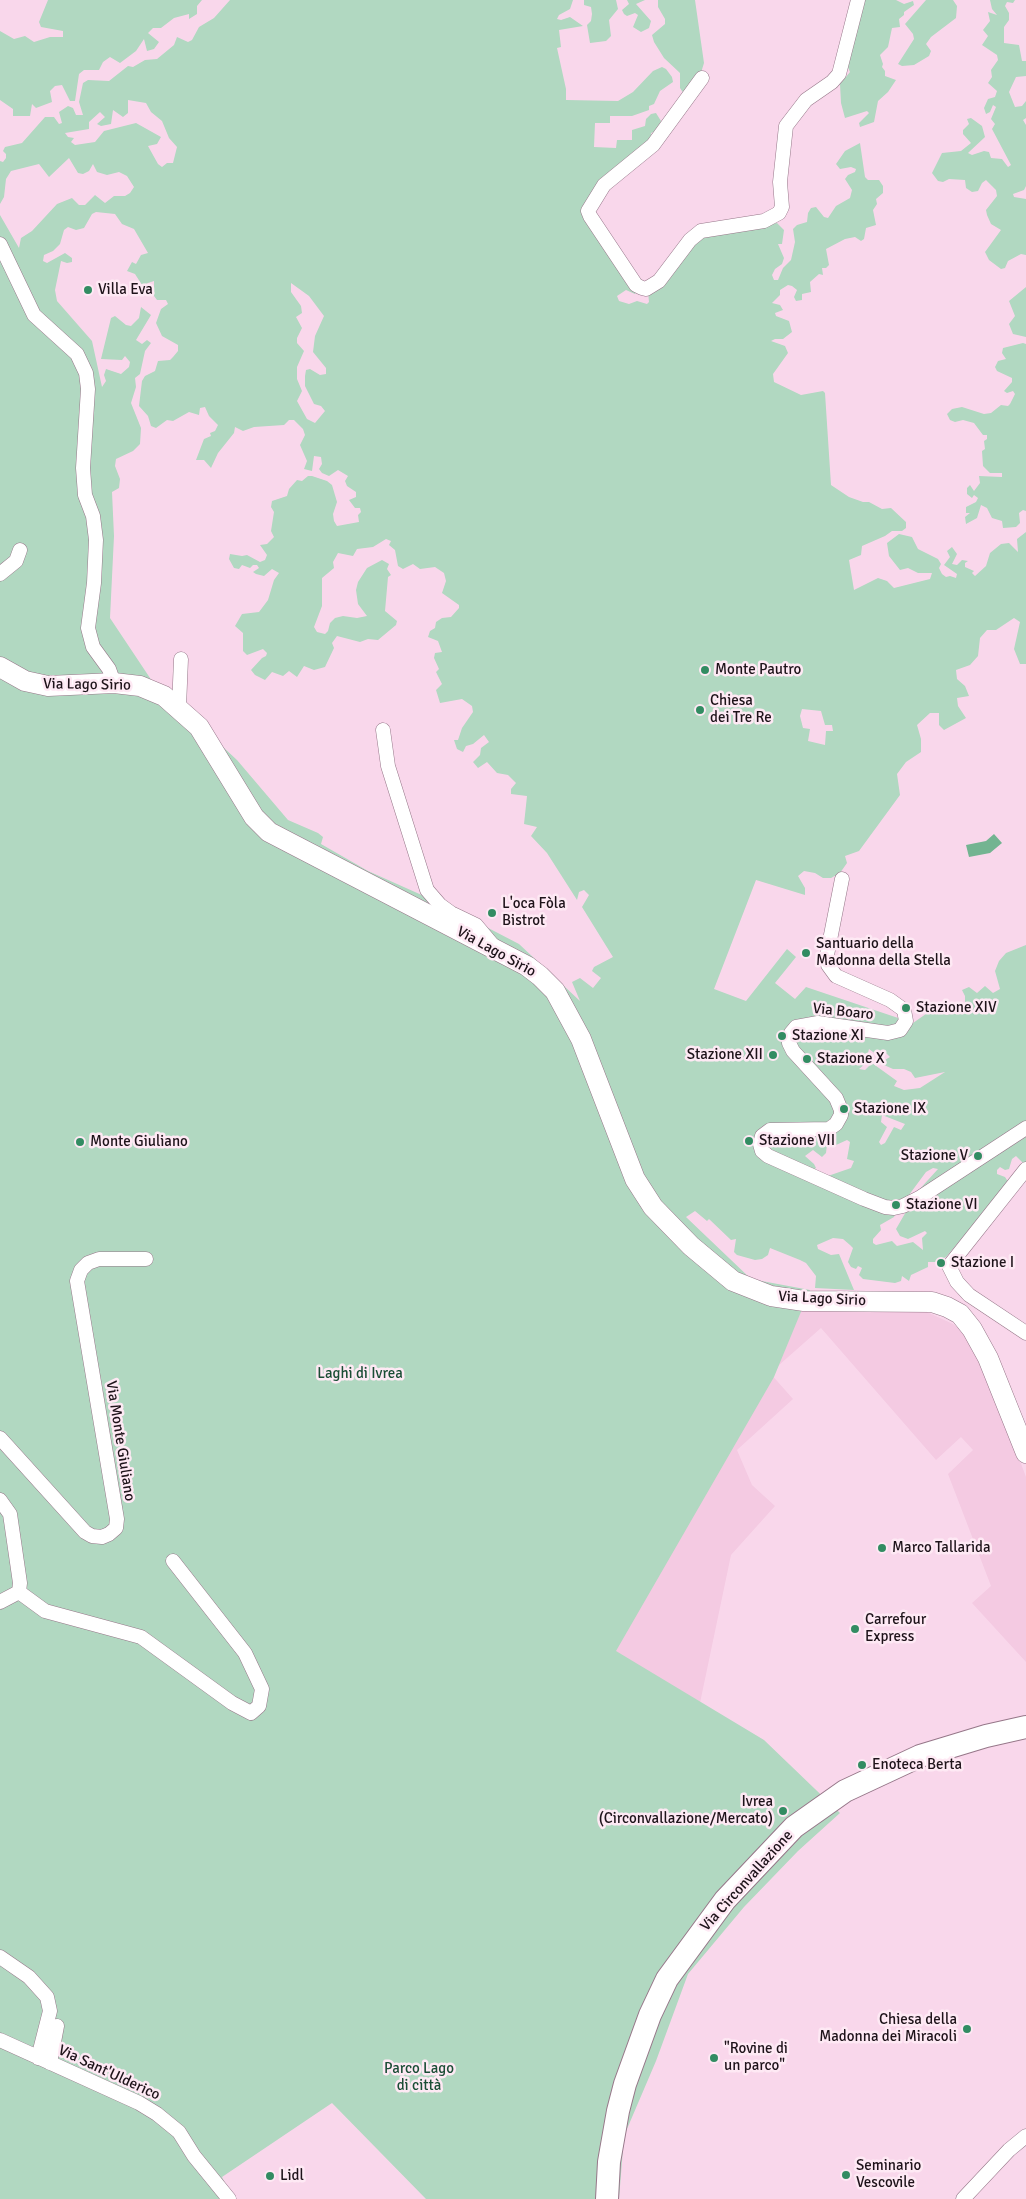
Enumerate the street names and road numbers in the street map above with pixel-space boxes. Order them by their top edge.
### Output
street label: Via Lago Sirio [43,675,131,695]
street label: Via Lago Sirio [453,923,539,981]
street label: Via Boaro [812,1000,874,1024]
street label: Via Lago Sirio [778,1288,866,1310]
street label: Via Monte Giuliano [102,1380,138,1502]
street label: Via Circonvallazione [697,1827,797,1935]
street label: Via Sant'Ulderico [55,2041,163,2105]

